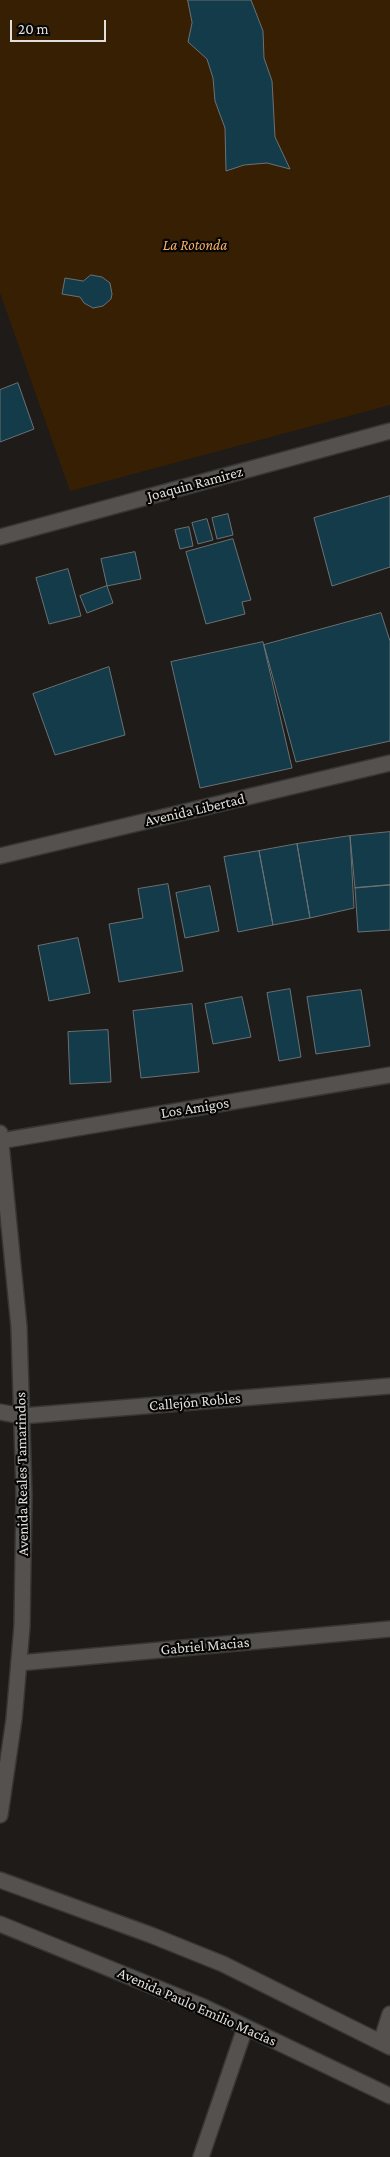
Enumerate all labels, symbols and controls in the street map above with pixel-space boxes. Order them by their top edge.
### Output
scale bar [12,10,109,42]
text: 20 m [18,21,49,37]
park label: La Rotonda [163,236,227,254]
street label: Joaquin Ramirez [145,463,245,505]
street label: Avenida Libertad [143,790,247,830]
street label: Los Amigos [160,1094,230,1122]
street label: Callejón Robles [148,1389,242,1415]
street label: Avenida Reales Tamarindos [12,1392,32,1556]
street label: Gabriel Macias [160,1633,250,1659]
street label: Avenida Paulo Emilio Macías [115,1964,279,2050]

